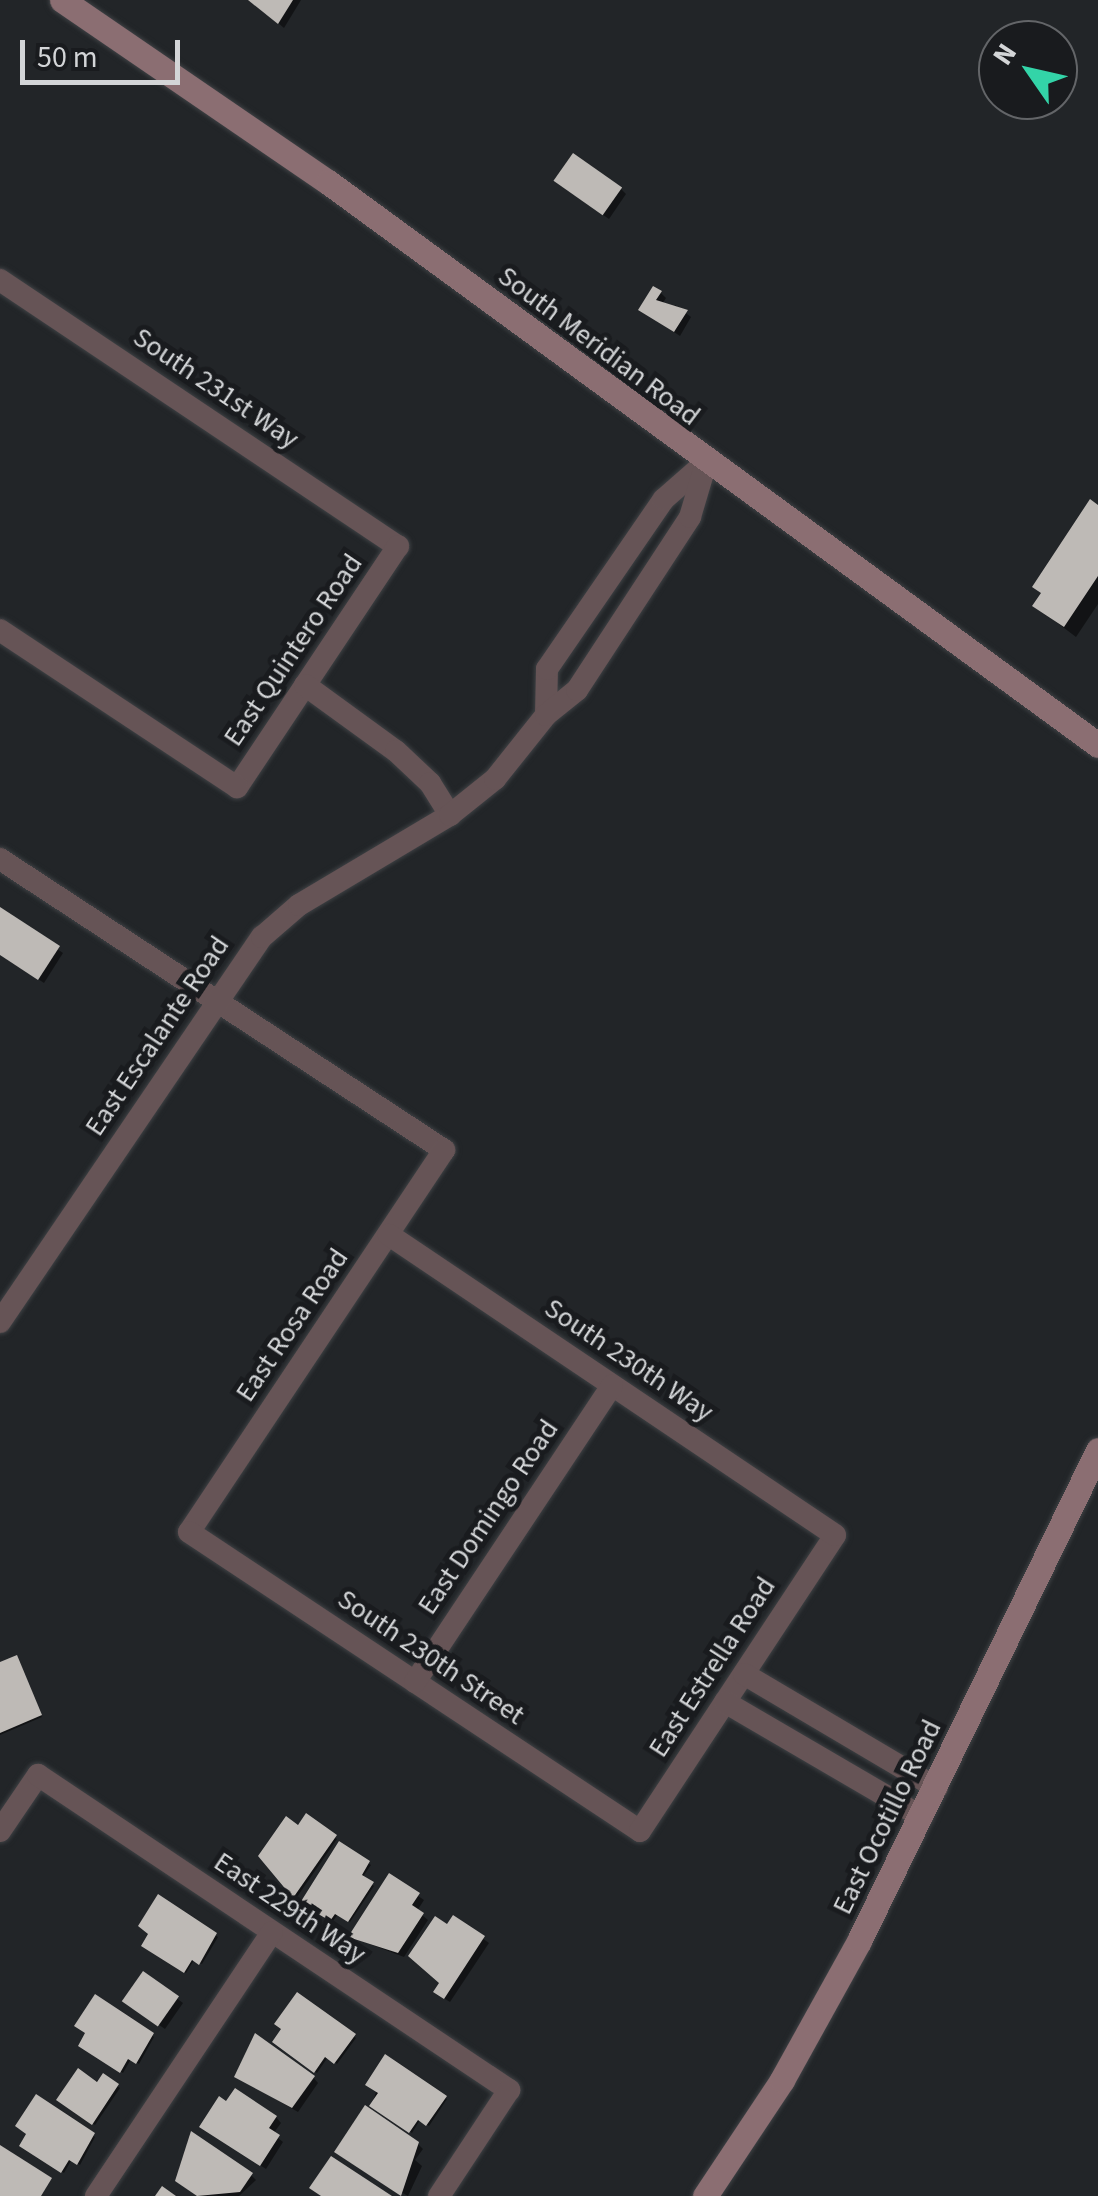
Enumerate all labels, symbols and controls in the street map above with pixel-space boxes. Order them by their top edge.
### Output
scale bar [25,20,185,82]
north arrow [978,20,1078,120]
text: N [983,35,1027,73]
text: 50 m [37,36,98,79]
street label: South Meridian Road [491,259,707,433]
street label: South 231st Way [127,320,305,456]
street label: East Quintero Road [216,548,370,752]
street label: East Escalante Road [78,930,236,1142]
street label: East Rosa Road [228,1242,356,1408]
street label: South 230th Way [538,1291,720,1429]
street label: East Domingo Road [410,1413,566,1621]
street label: East Estrella Road [641,1571,783,1763]
street label: South 230th Street [331,1582,531,1732]
street label: East Ocotillo Road [825,1714,949,1920]
street label: East 229th Way [208,1845,372,1971]

